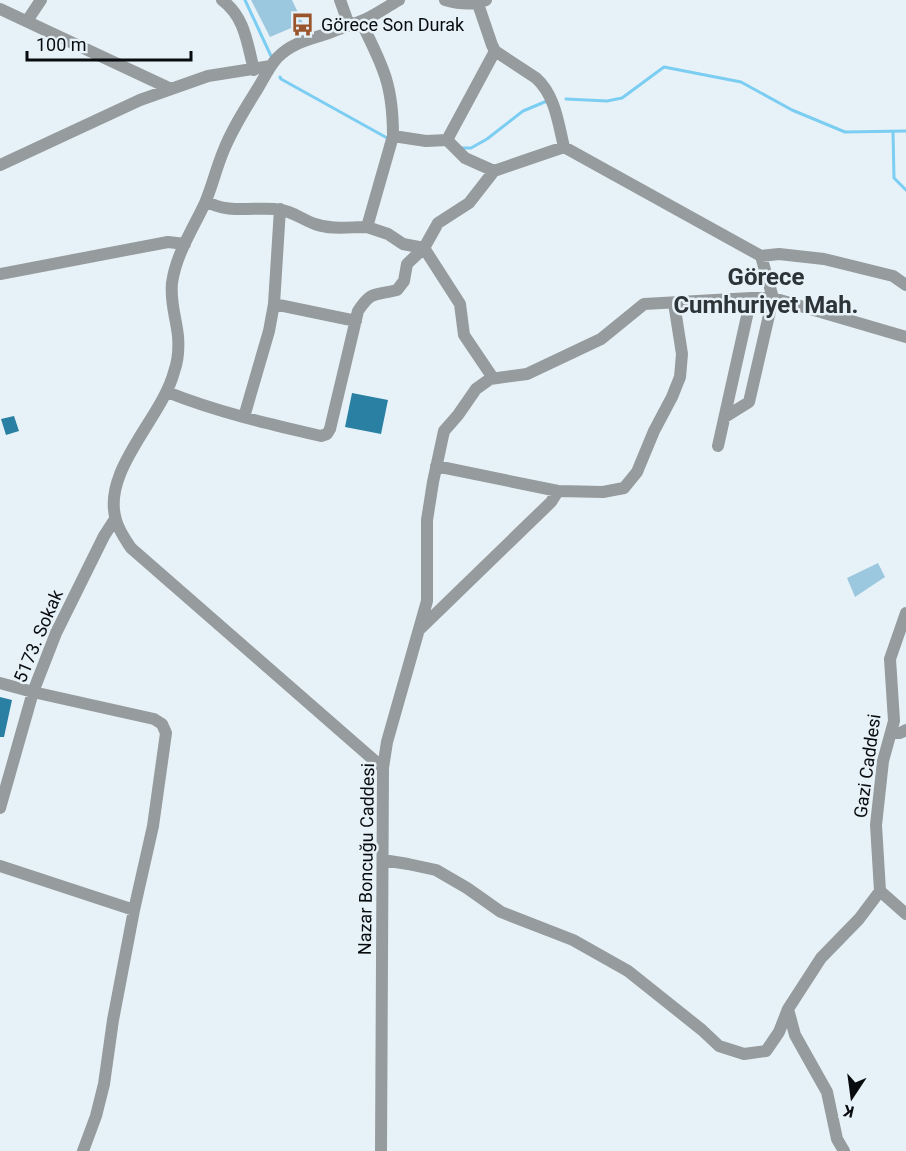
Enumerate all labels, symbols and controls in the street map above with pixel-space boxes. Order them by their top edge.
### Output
bus stop icon: Görece Son Durak [290,11,316,37]
place label: Görece Son Durak [321,14,465,35]
scale bar [27,24,190,62]
text: 100 m [36,34,87,55]
district label: Görece Cumhuriyet Mah. [673,263,859,319]
street label: 5173. Sokak [9,586,67,686]
street label: Gazi Caddesi [849,713,885,819]
street label: Nazar Boncuğu Caddesi [354,763,378,955]
north arrow [822,1067,882,1127]
text: K [841,1101,856,1122]

